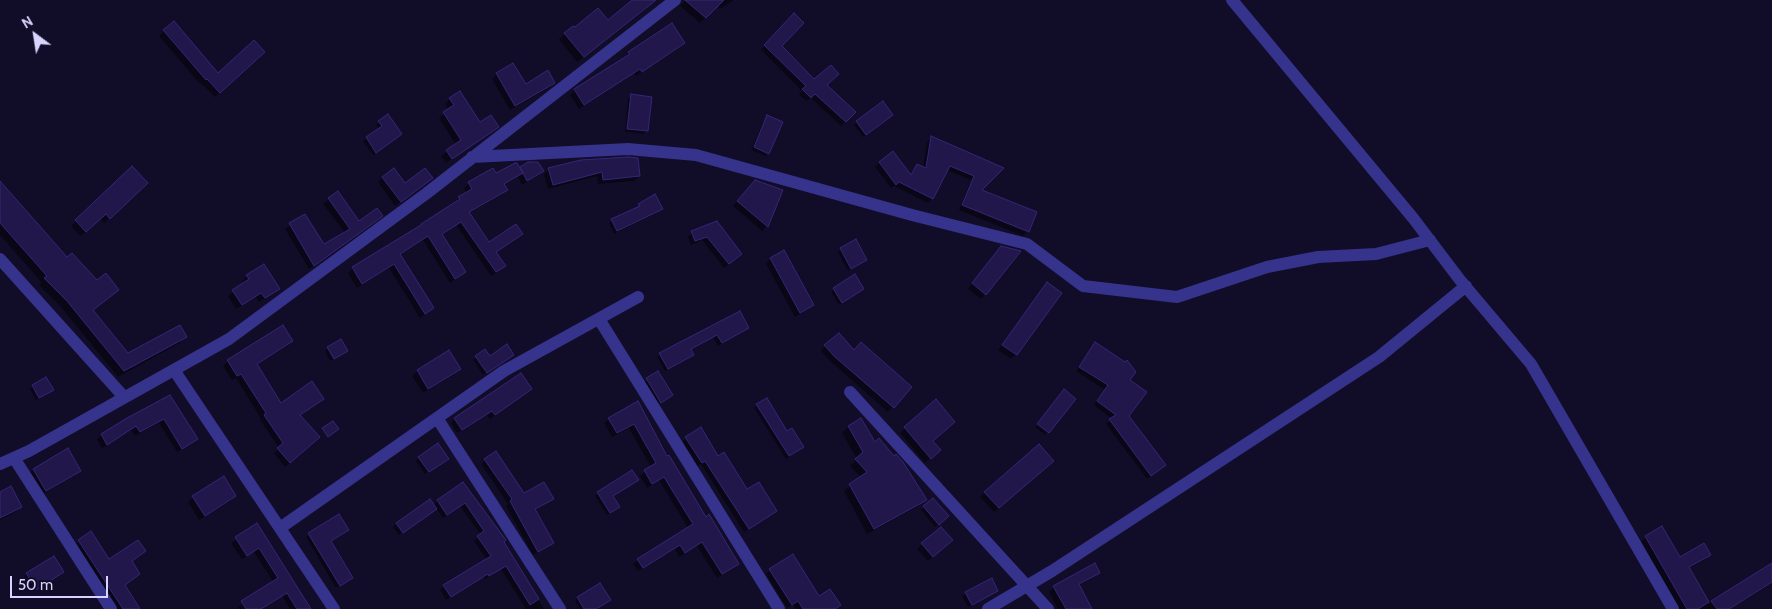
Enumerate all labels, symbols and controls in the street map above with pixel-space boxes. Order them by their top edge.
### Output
north arrow [10,10,60,60]
text: N [18,12,36,32]
scale bar [12,566,110,598]
text: 50 m [18,576,53,594]

